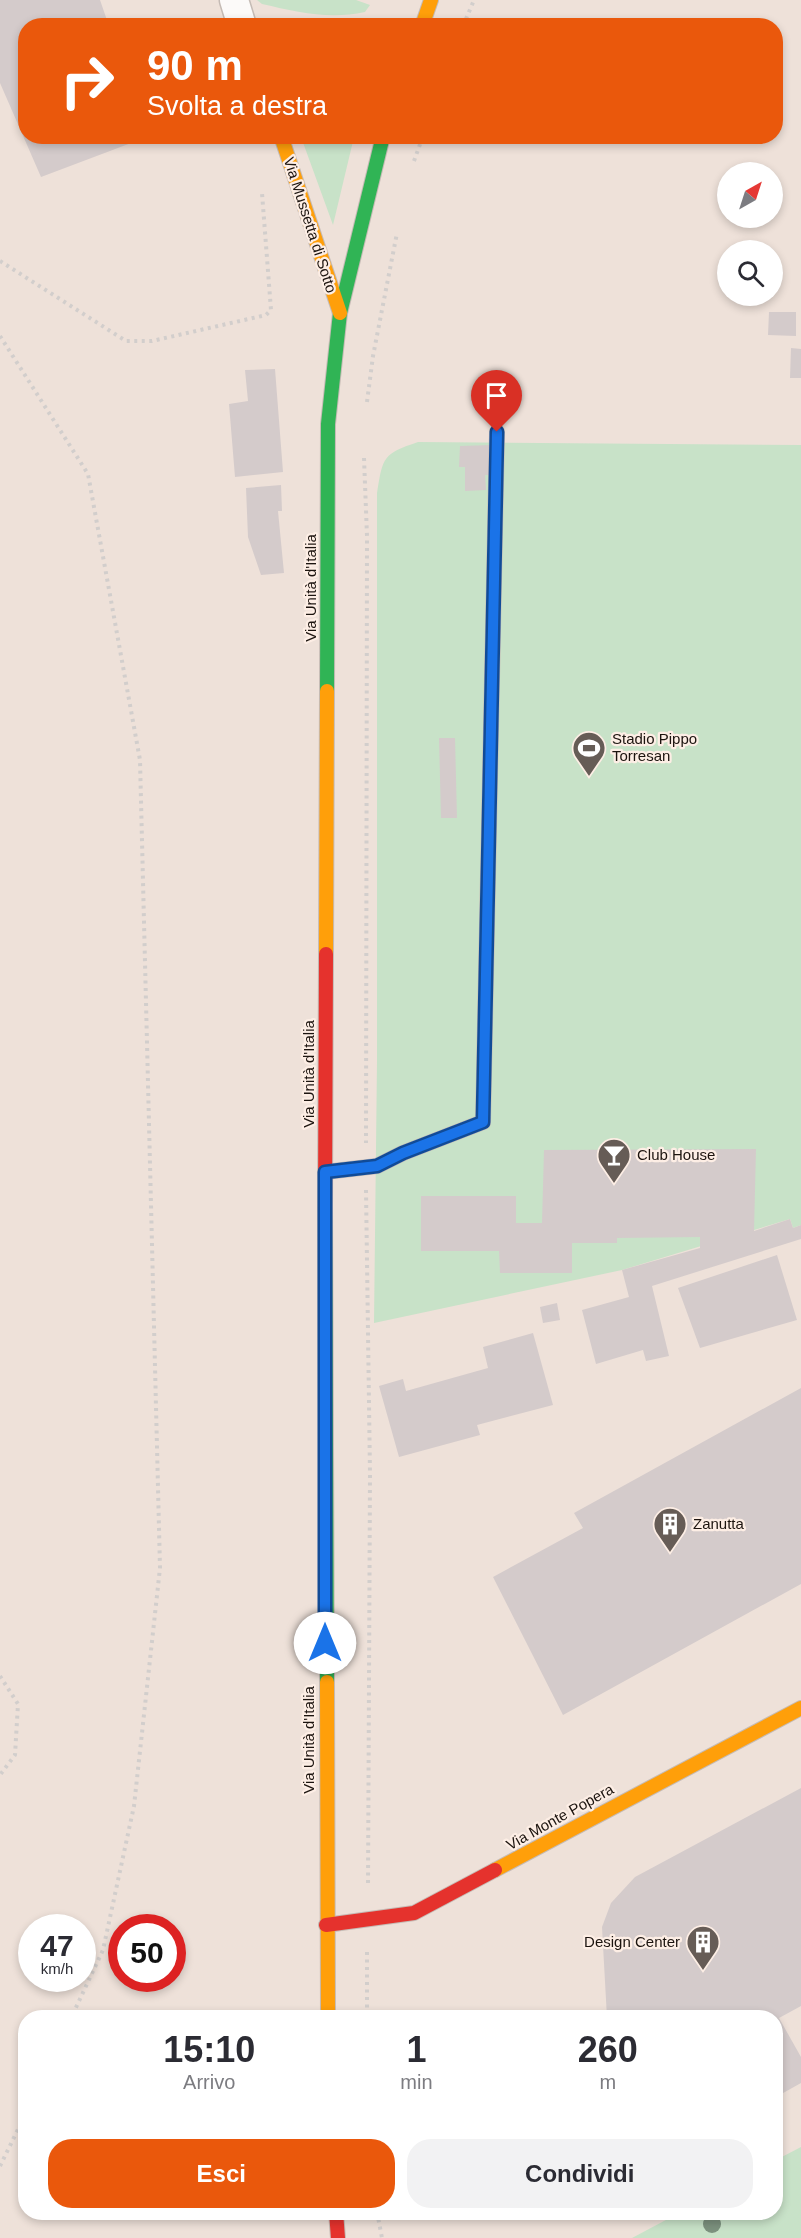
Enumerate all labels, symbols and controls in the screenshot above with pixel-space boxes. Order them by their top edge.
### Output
icon: right [48,42,126,120]
text: 90 m [147,42,243,89]
text: Svolta a destra [147,91,327,121]
street label: Via Mussetta di Sotto [281,155,340,295]
north arrow [717,162,783,228]
map controls [717,162,783,306]
button: search [717,240,783,306]
pin [471,370,522,432]
icon: arrive [480,379,513,412]
street label: Via Unità d'Italia [302,534,319,642]
sports icon: Stadio Pippo Torresan [571,730,607,777]
place label: Stadio Pippo Torresan [612,730,697,764]
street label: Via Unità d'Italia [300,1020,317,1128]
bar icon: Club House [596,1137,632,1184]
place label: Club House [637,1146,715,1163]
building icon: Zanutta [652,1506,688,1553]
place label: Zanutta [693,1515,745,1532]
position arrow [293,1611,357,1675]
street label: Via Unità d'Italia [300,1686,317,1794]
street label: Via Monte Popera [503,1780,617,1853]
speed limit sign: 50 [108,1914,186,1992]
building icon: Design Center [685,1924,721,1971]
text: 47 [40,1929,74,1962]
place label: Design Center [584,1933,680,1950]
text: km/h [41,1960,73,1977]
text: 15:10 [163,2029,255,2070]
text: 1 [406,2029,426,2070]
text: 260 [578,2029,638,2070]
text: Arrivo [183,2071,235,2093]
text: min [400,2071,433,2093]
text: m [599,2071,616,2093]
button: Esci [48,2139,395,2208]
button: Condividi [407,2139,753,2208]

